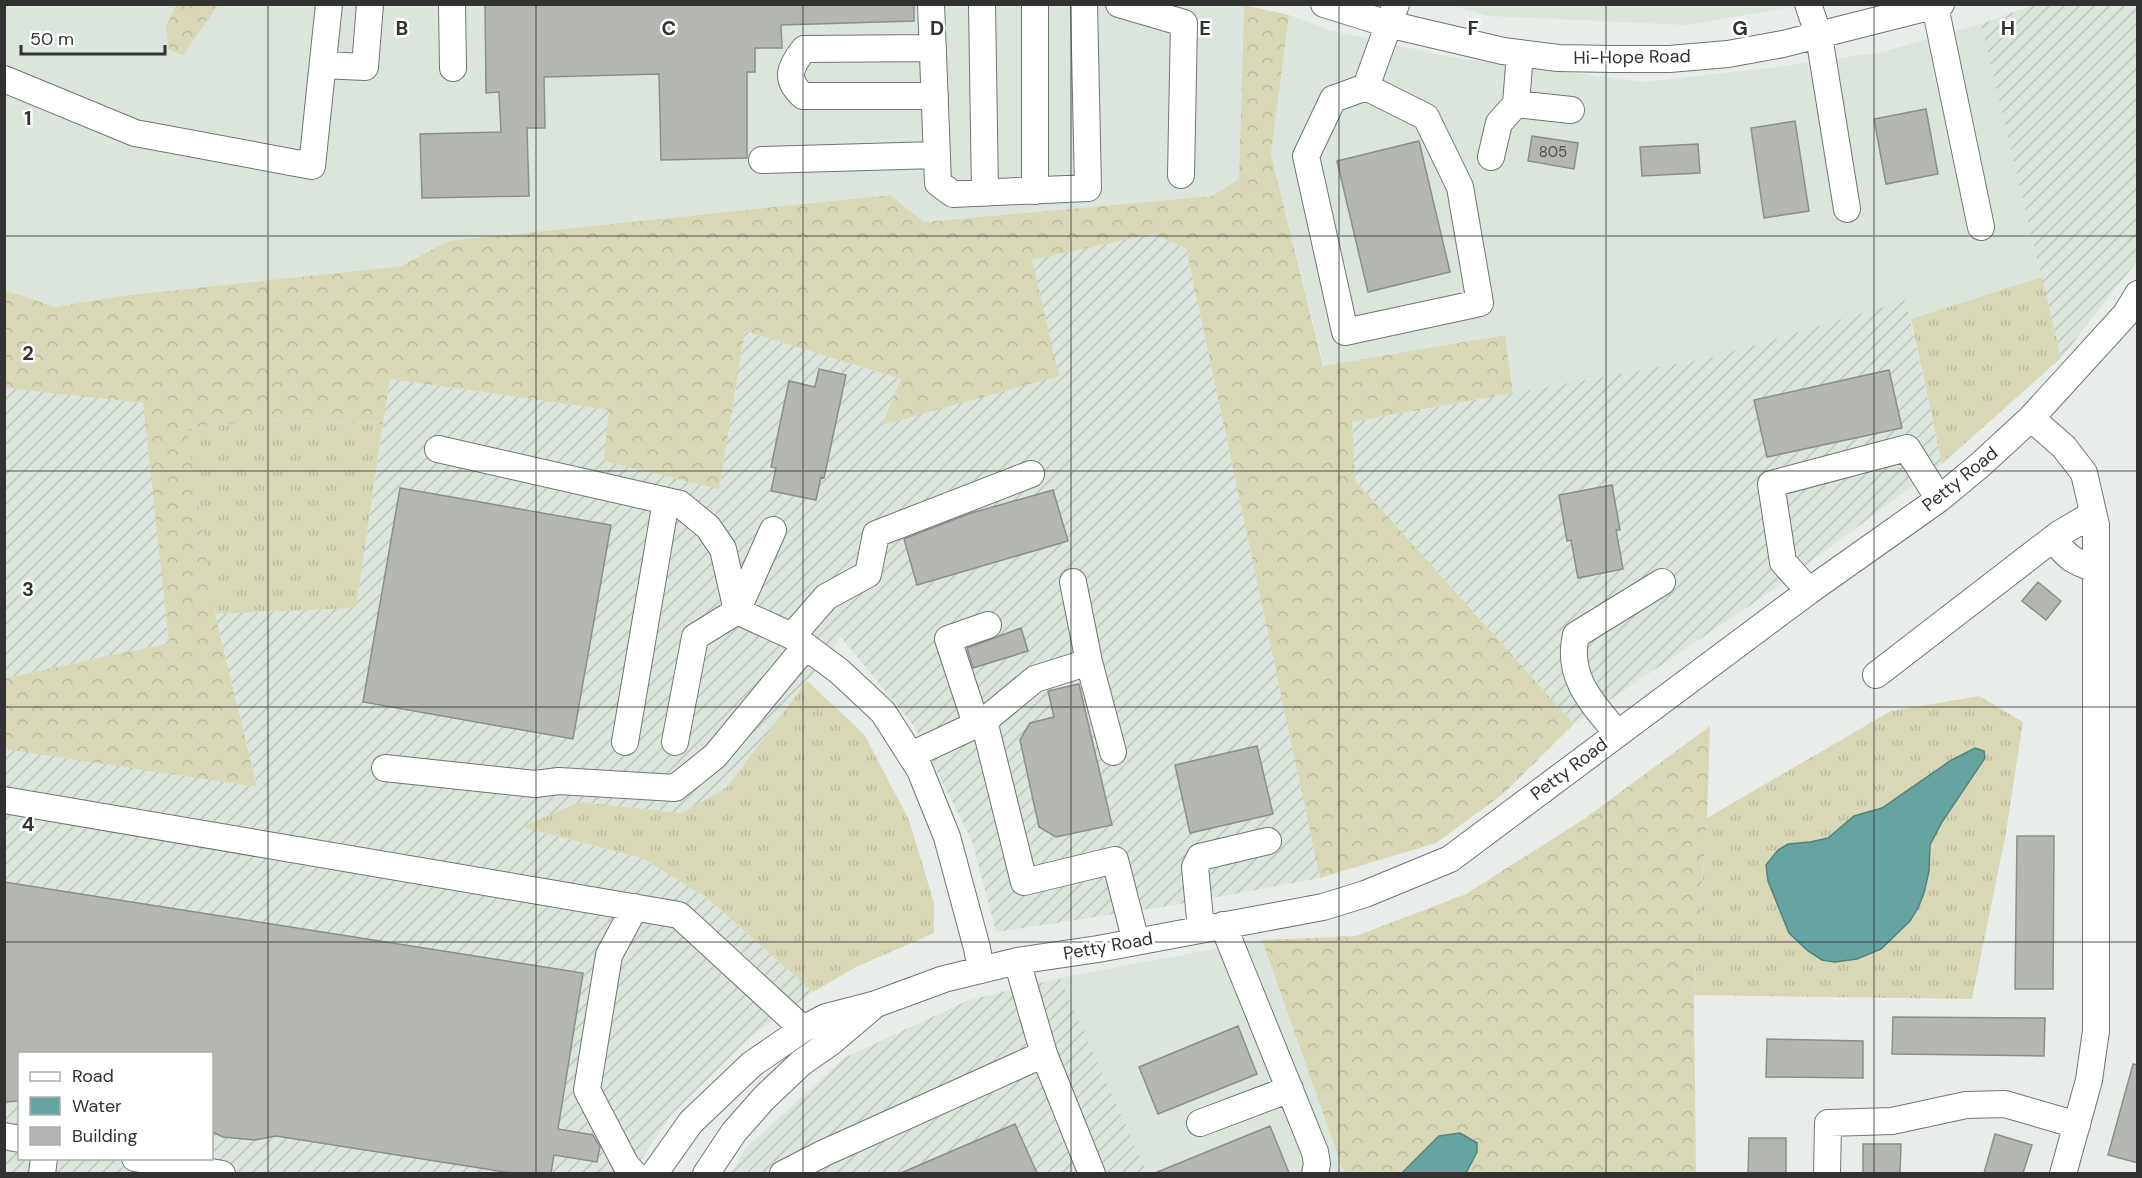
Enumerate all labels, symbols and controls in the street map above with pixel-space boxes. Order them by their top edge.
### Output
text: B [396,15,408,41]
text: C [662,15,676,41]
text: D [930,15,944,41]
text: E [1199,15,1211,41]
text: F [1467,15,1479,41]
text: G [1732,15,1748,41]
text: H [2001,15,2015,41]
scale bar [21,18,165,56]
text: 50 m [30,27,74,51]
street label: Hi-Hope Road [1573,44,1691,70]
text: 1 [24,105,32,131]
house number: 805 [1539,142,1567,162]
text: 2 [22,340,34,366]
street label: Petty Road [1917,441,2003,517]
text: 3 [22,576,34,602]
street label: Petty Road [1526,732,1612,806]
text: 4 [22,811,35,837]
street label: Petty Road [1061,926,1155,966]
legend [18,1052,213,1160]
text: Road [72,1064,114,1088]
text: Water [72,1094,122,1118]
text: Building [72,1124,137,1148]

